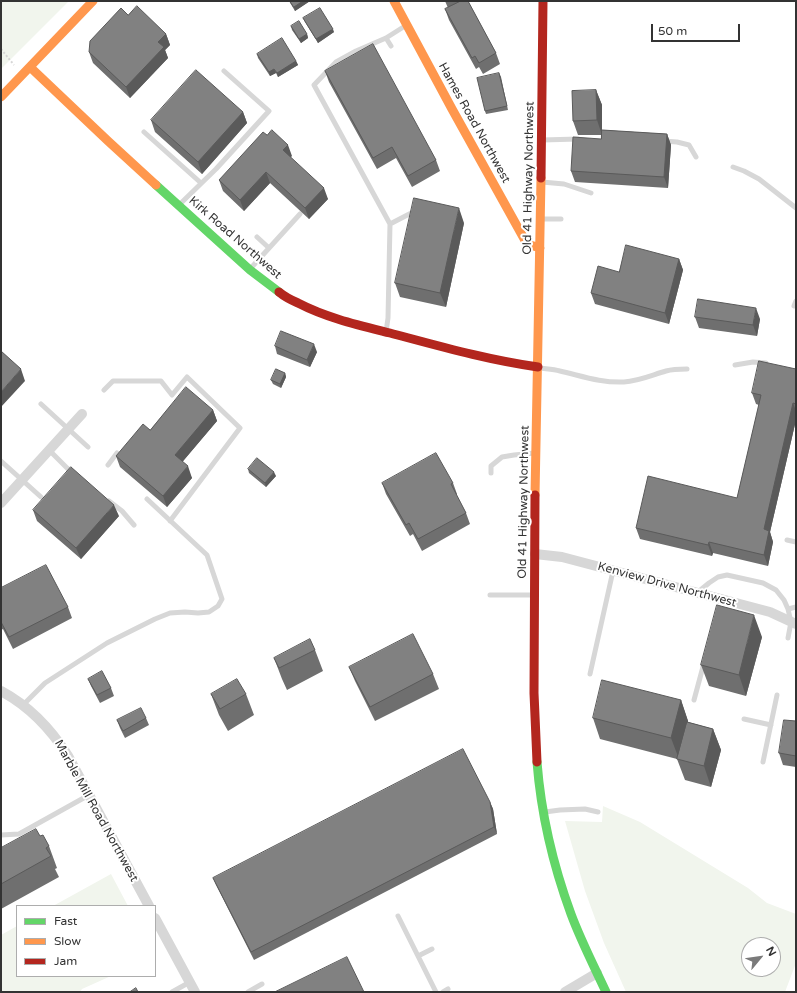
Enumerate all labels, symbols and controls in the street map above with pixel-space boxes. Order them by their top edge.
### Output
scale bar [653,16,742,42]
text: 50 m [658,24,687,38]
street label: Hames Road Northwest [435,60,513,186]
street label: Old 41 Highway Northwest [520,101,538,255]
street label: Kirk Road Northwest [186,194,284,282]
street label: Old 41 Highway Northwest [515,425,533,579]
street label: Kenview Drive Northwest [596,560,738,610]
street label: Marble Mill Road Northwest [51,738,141,884]
legend [16,905,156,977]
text: Fast [54,914,77,928]
text: Slow [54,934,81,948]
north arrow [741,937,781,977]
text: N [763,944,779,958]
text: Jam [54,954,77,968]

